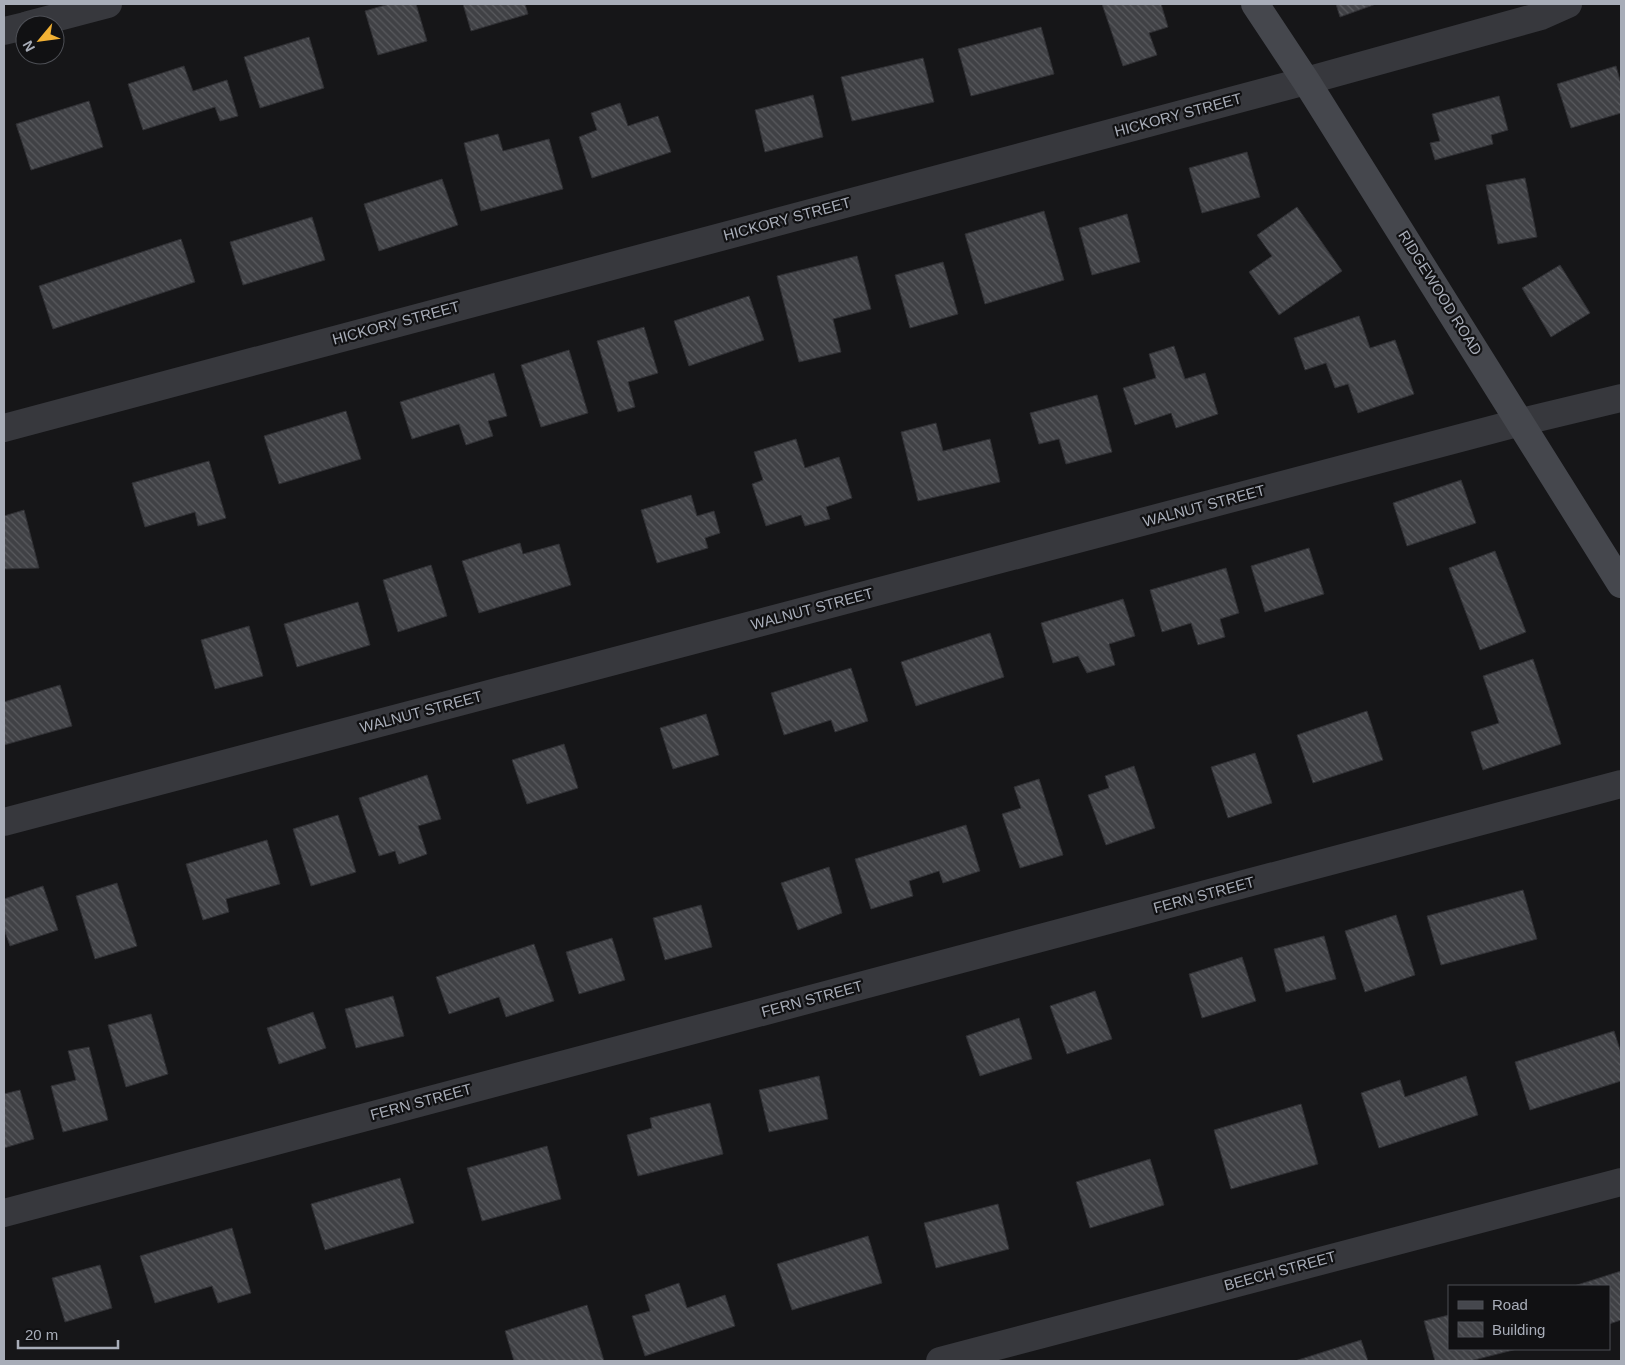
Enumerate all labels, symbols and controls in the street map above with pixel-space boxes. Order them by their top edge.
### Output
north arrow [15,15,65,65]
text: N [19,38,38,55]
street label: HICKORY STREET [1112,89,1243,140]
street label: HICKORY STREET [721,193,852,244]
street label: RIDGEWOOD ROAD [1395,227,1486,358]
street label: HICKORY STREET [330,297,461,348]
street label: WALNUT STREET [1141,481,1267,530]
street label: WALNUT STREET [749,584,875,633]
street label: WALNUT STREET [358,687,484,736]
street label: FERN STREET [1151,873,1256,916]
street label: FERN STREET [759,977,864,1020]
street label: FERN STREET [368,1080,473,1123]
street label: BEECH STREET [1222,1247,1338,1294]
legend [1448,1285,1610,1350]
text: Road [1492,1296,1528,1313]
scale bar [18,1318,118,1350]
text: Building [1492,1321,1545,1338]
text: 20 m [25,1326,58,1343]

